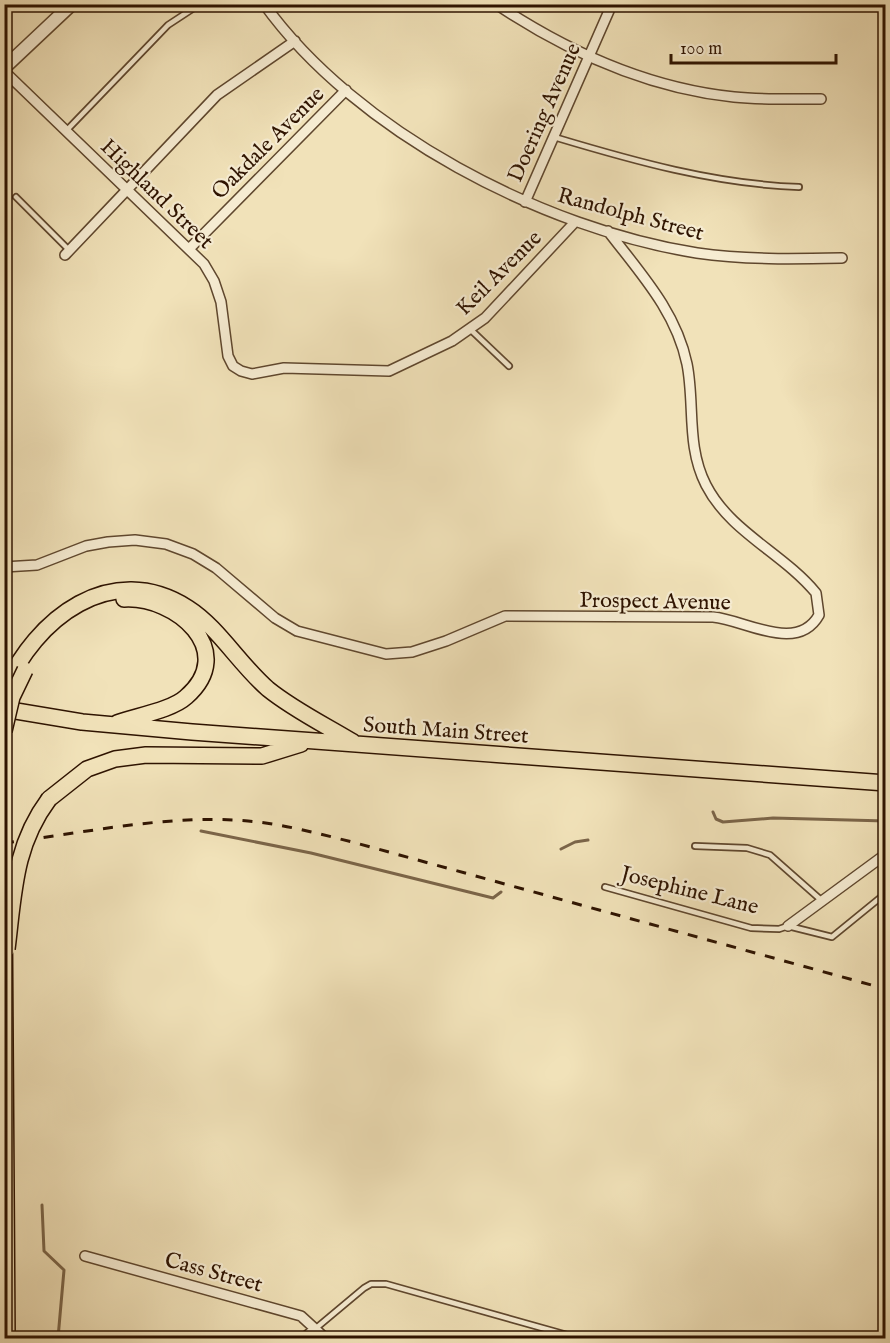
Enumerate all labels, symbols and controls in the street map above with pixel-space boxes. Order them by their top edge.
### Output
scale bar [671,27,836,65]
text: 100 m [680,38,722,61]
street label: Doering Avenue [502,39,588,187]
street label: Oakdale Avenue [206,81,331,206]
street label: Highland Street [94,133,219,256]
street label: Randolph Street [554,182,707,248]
street label: Keil Avenue [451,225,548,322]
street label: Prospect Avenue [579,587,731,617]
street label: South Main Street [362,711,530,751]
street label: Josephine Lane [615,860,761,922]
street label: Cass Street [161,1246,266,1300]

